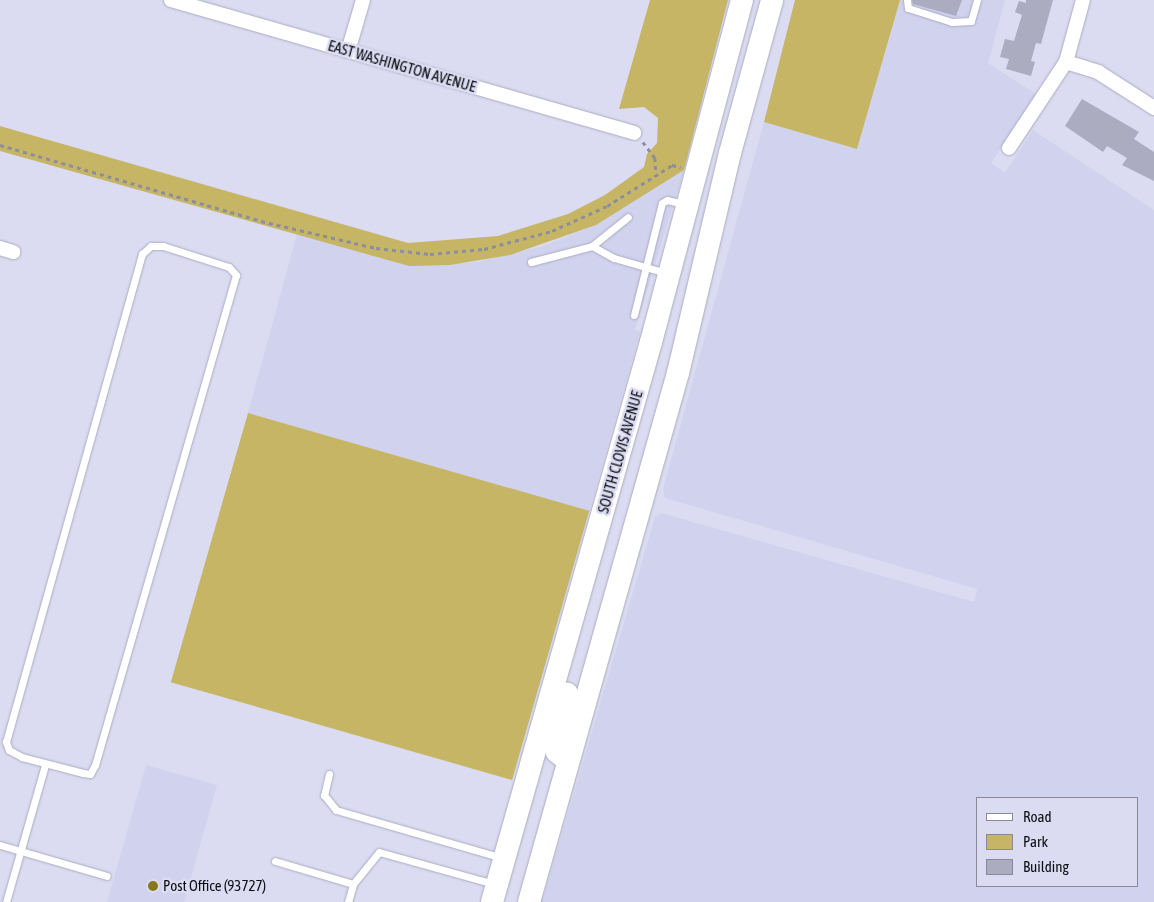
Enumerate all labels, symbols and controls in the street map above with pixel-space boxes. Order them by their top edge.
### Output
street label: EAST WASHINGTON AVENUE [326,36,478,96]
street label: SOUTH CLOVIS AVENUE [594,389,646,515]
legend [976,797,1139,887]
text: Road [1023,808,1052,825]
text: Park [1023,833,1048,850]
text: Building [1023,858,1069,875]
place label: Post Office (93727) [163,877,266,895]
marker: Post Office (93727) [147,880,159,892]

